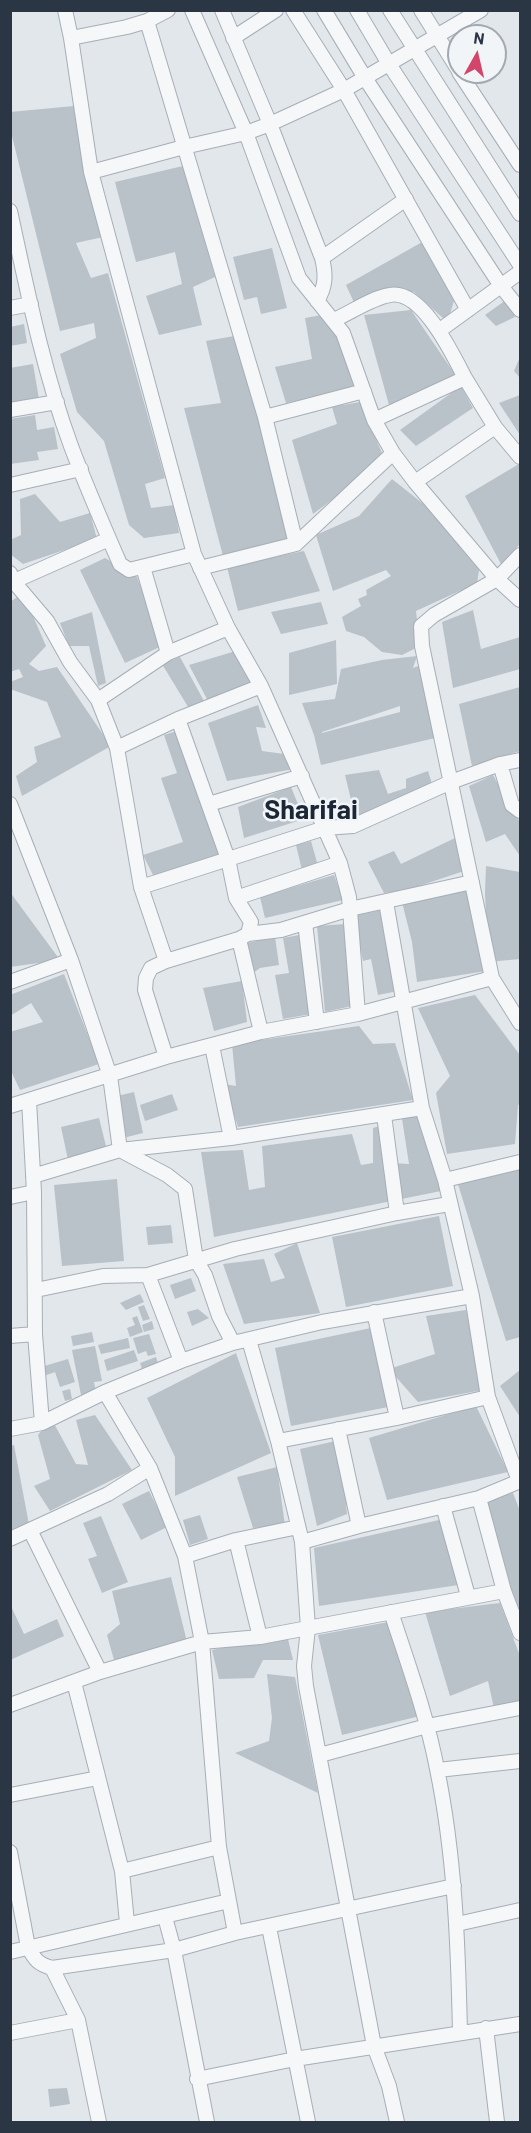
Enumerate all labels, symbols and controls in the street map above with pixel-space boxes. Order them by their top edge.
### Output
north arrow [447,24,507,84]
text: N [473,28,486,48]
district label: Sharifai [264,794,358,826]

